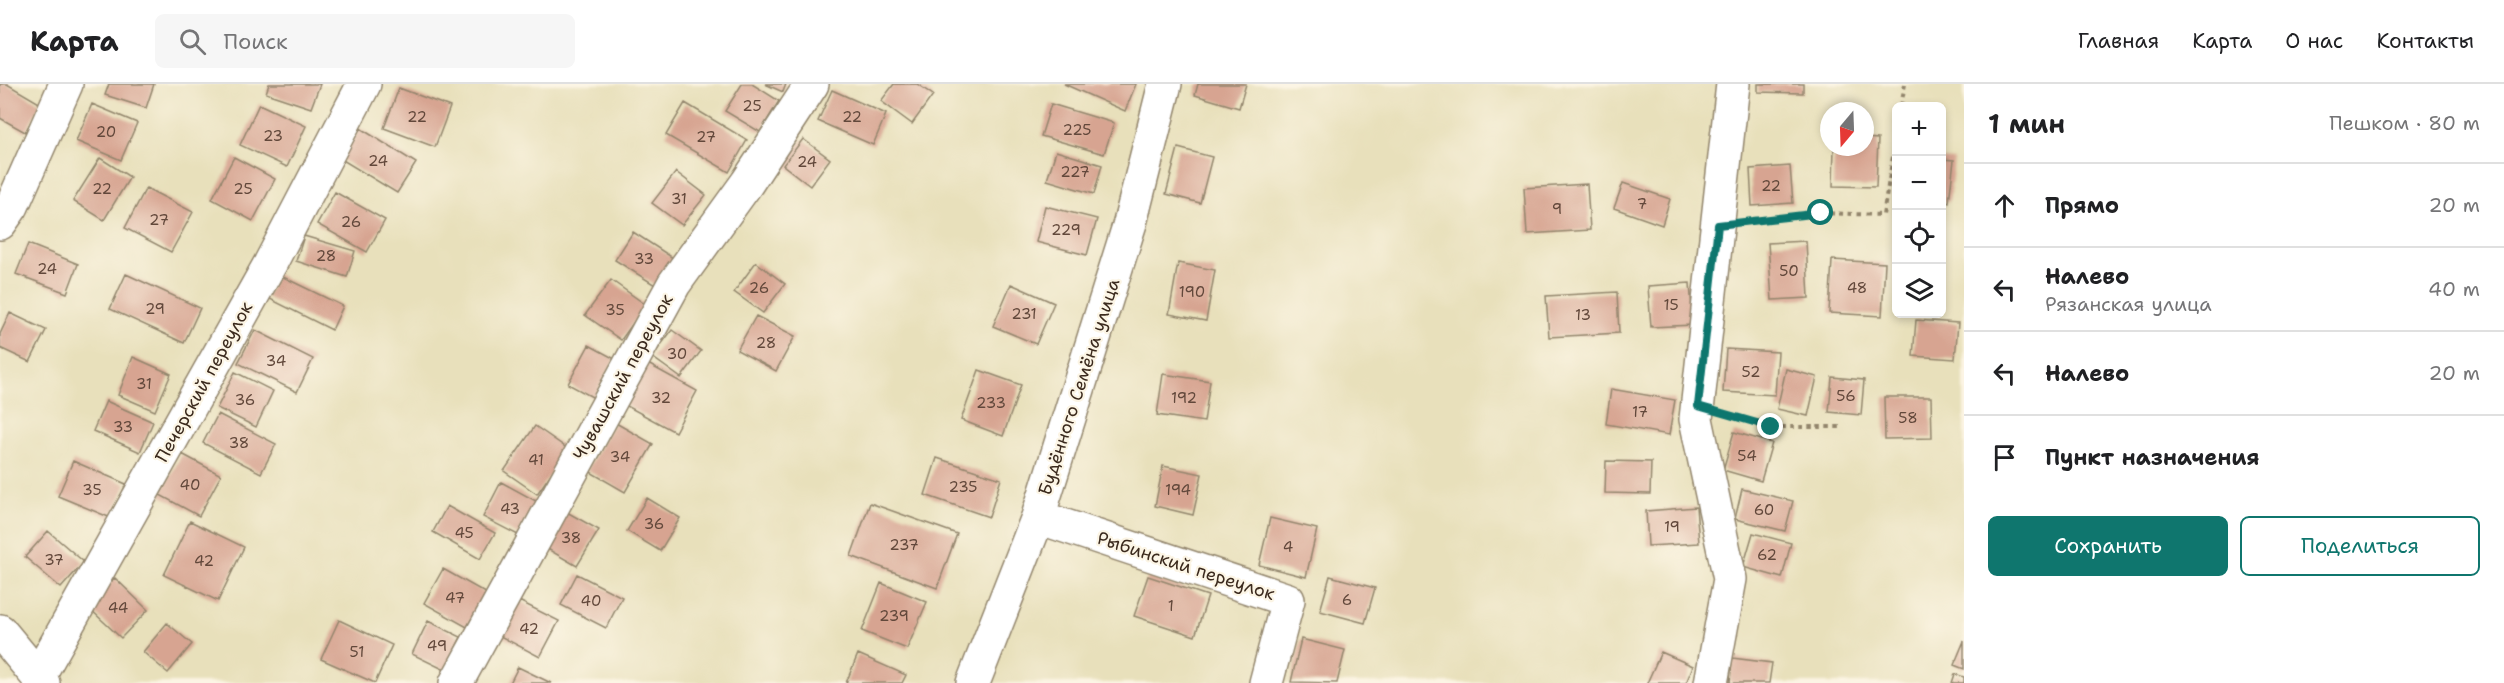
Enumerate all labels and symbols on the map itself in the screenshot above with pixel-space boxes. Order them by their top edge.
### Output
house number: 25 [742,96,762,116]
north arrow [1820,102,1874,156]
house number: 22 [407,107,427,127]
house number: 22 [842,107,862,127]
house number: 225 [1062,120,1092,140]
house number: 20 [96,122,116,142]
house number: 23 [263,126,283,146]
house number: 27 [696,127,716,147]
house number: 24 [368,151,388,171]
house number: 24 [797,152,817,172]
house number: 227 [1060,162,1090,182]
house number: 22 [1761,176,1781,196]
house number: 22 [92,179,112,199]
house number: 25 [233,179,253,199]
house number: 31 [671,189,687,209]
house number: 7 [1637,194,1647,214]
house number: 9 [1552,199,1562,219]
route start [1807,199,1833,225]
house number: 27 [149,210,169,230]
house number: 26 [341,212,361,232]
house number: 229 [1051,220,1081,240]
house number: 28 [316,246,336,266]
house number: 33 [634,249,654,269]
house number: 24 [37,259,57,279]
house number: 50 [1779,261,1799,281]
street label: Будённого Семёна улица [1033,276,1125,498]
house number: 26 [749,278,769,298]
house number: 48 [1847,278,1867,298]
house number: 190 [1179,282,1205,302]
street label: Чувашский переулок [567,289,679,464]
house number: 15 [1663,295,1679,315]
street label: Печерский переулок [150,297,258,467]
house number: 29 [145,299,165,319]
house number: 35 [605,300,625,320]
house number: 231 [1011,304,1037,324]
house number: 13 [1575,305,1591,325]
house number: 28 [756,333,776,353]
house number: 30 [667,344,687,364]
house number: 34 [266,351,286,371]
house number: 52 [1742,362,1760,382]
house number: 31 [136,374,152,394]
house number: 56 [1836,386,1856,406]
house number: 32 [651,388,671,408]
house number: 192 [1171,388,1197,408]
house number: 36 [235,390,255,410]
house number: 233 [976,393,1006,413]
house number: 17 [1632,402,1648,422]
house number: 58 [1898,408,1918,428]
route end [1757,413,1783,439]
house number: 33 [113,417,133,437]
house number: 38 [229,433,249,453]
house number: 54 [1737,446,1757,466]
house number: 34 [610,447,630,467]
house number: 41 [528,450,544,470]
house number: 40 [180,475,200,495]
house number: 235 [949,477,977,497]
house number: 35 [82,480,102,500]
house number: 194 [1165,480,1191,500]
house number: 43 [500,499,520,519]
house number: 60 [1754,500,1774,520]
house number: 36 [644,514,664,534]
house number: 19 [1664,517,1680,537]
house number: 45 [454,523,474,543]
street label: Рыбинский переулок [1094,526,1278,606]
house number: 38 [561,528,581,548]
house number: 237 [889,535,919,555]
house number: 4 [1283,537,1293,557]
house number: 62 [1757,545,1777,565]
house number: 37 [44,550,64,570]
house number: 42 [194,551,214,571]
house number: 47 [445,588,465,608]
house number: 6 [1342,590,1352,610]
house number: 40 [581,591,601,611]
house number: 1 [1168,596,1174,616]
house number: 44 [108,598,128,618]
house number: 239 [879,606,909,626]
house number: 42 [519,619,539,639]
house number: 49 [427,636,447,656]
house number: 51 [350,642,364,662]

